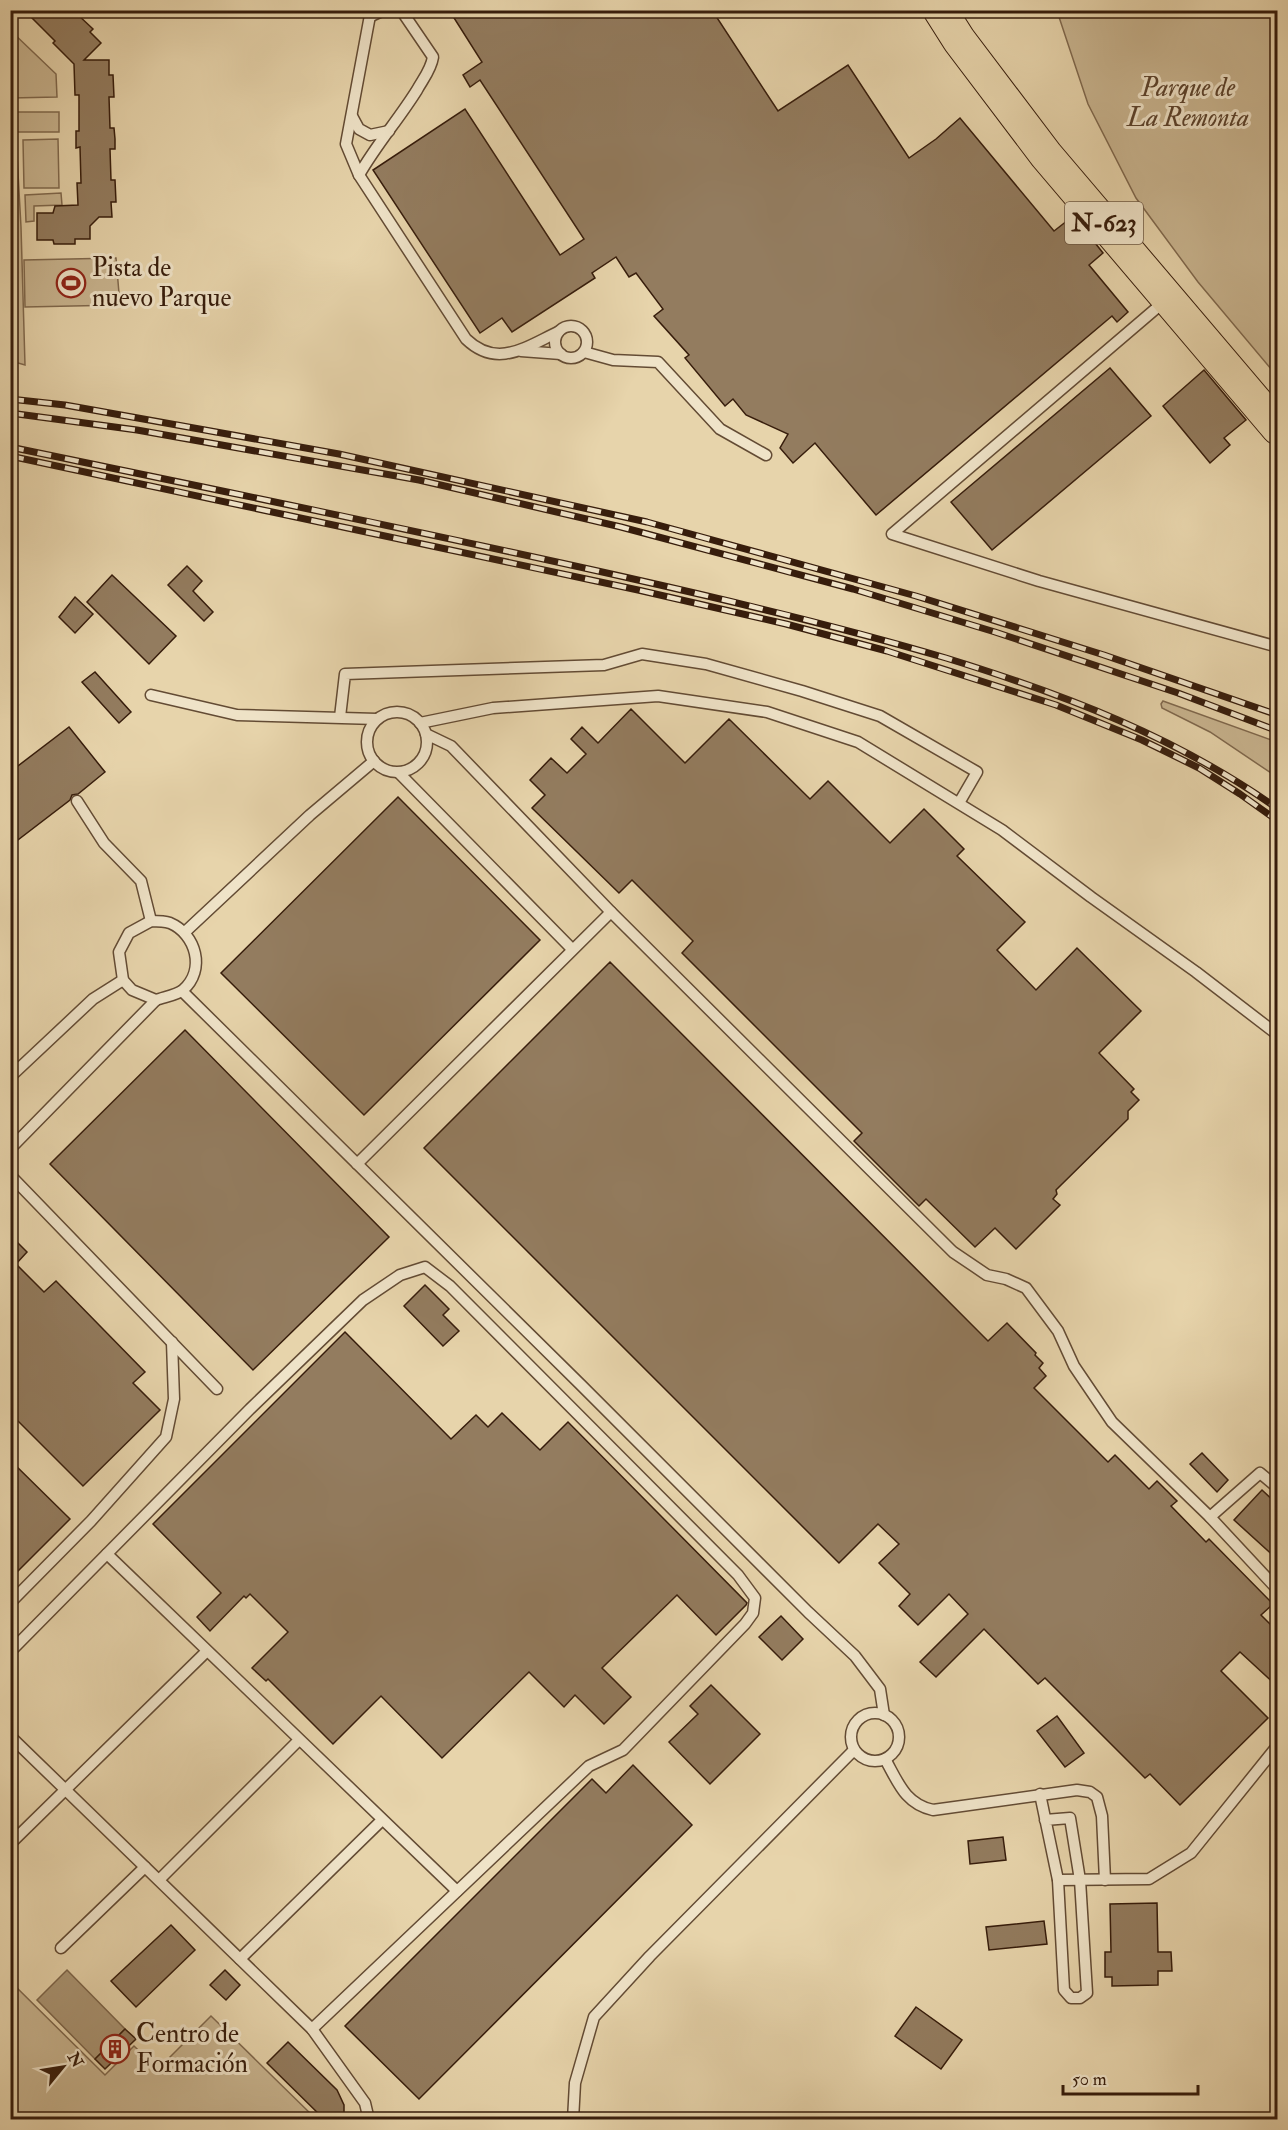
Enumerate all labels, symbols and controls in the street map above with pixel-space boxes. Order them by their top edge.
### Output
park label: Parque de La Remonta [1126,72,1249,134]
road number: N-623 [1065,202,1143,244]
place label: Pista de nuevo Parque [92,252,232,314]
sports icon: Pista de nuevo Parque [55,267,87,299]
place label: Centro de Formación [136,2018,248,2080]
building icon: Centro de Formación [99,2033,131,2065]
north arrow [33,2037,93,2097]
text: N [62,2048,88,2072]
scale bar [1063,2058,1198,2096]
text: 50 m [1072,2068,1107,2091]

